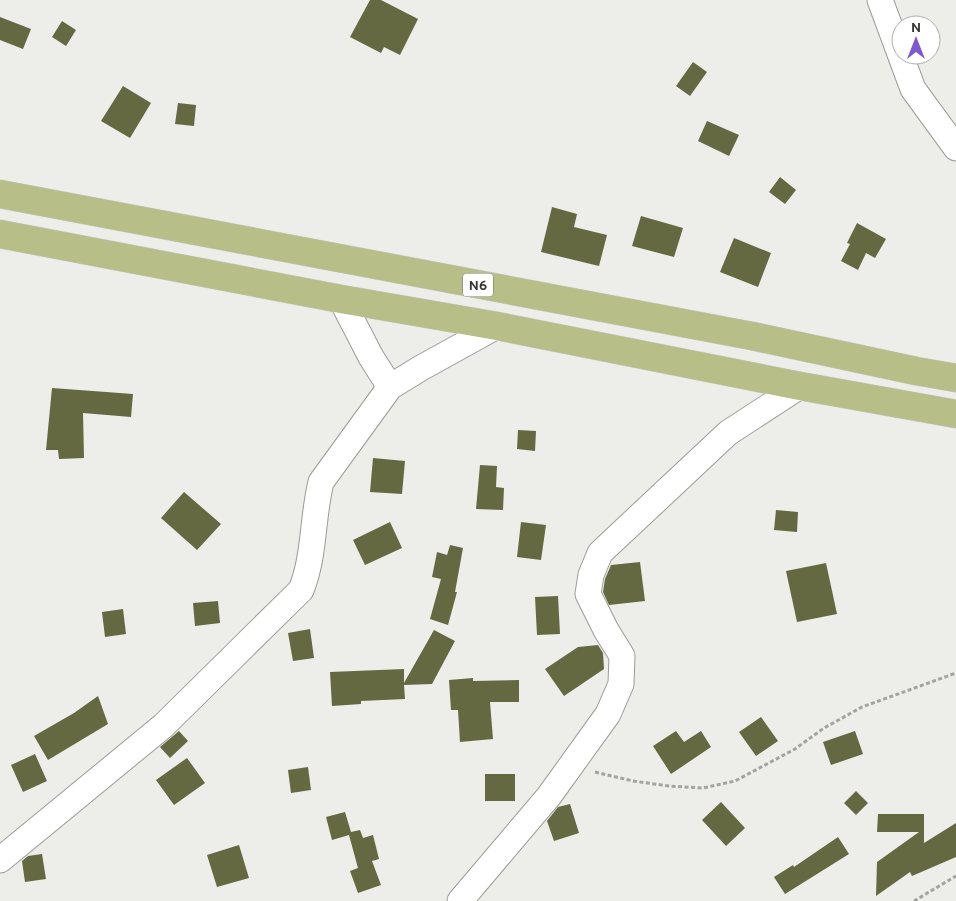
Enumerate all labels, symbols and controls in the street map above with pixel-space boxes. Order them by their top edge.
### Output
north arrow [891,15,941,65]
text: N [911,20,921,37]
road number: N6 [463,274,493,296]

